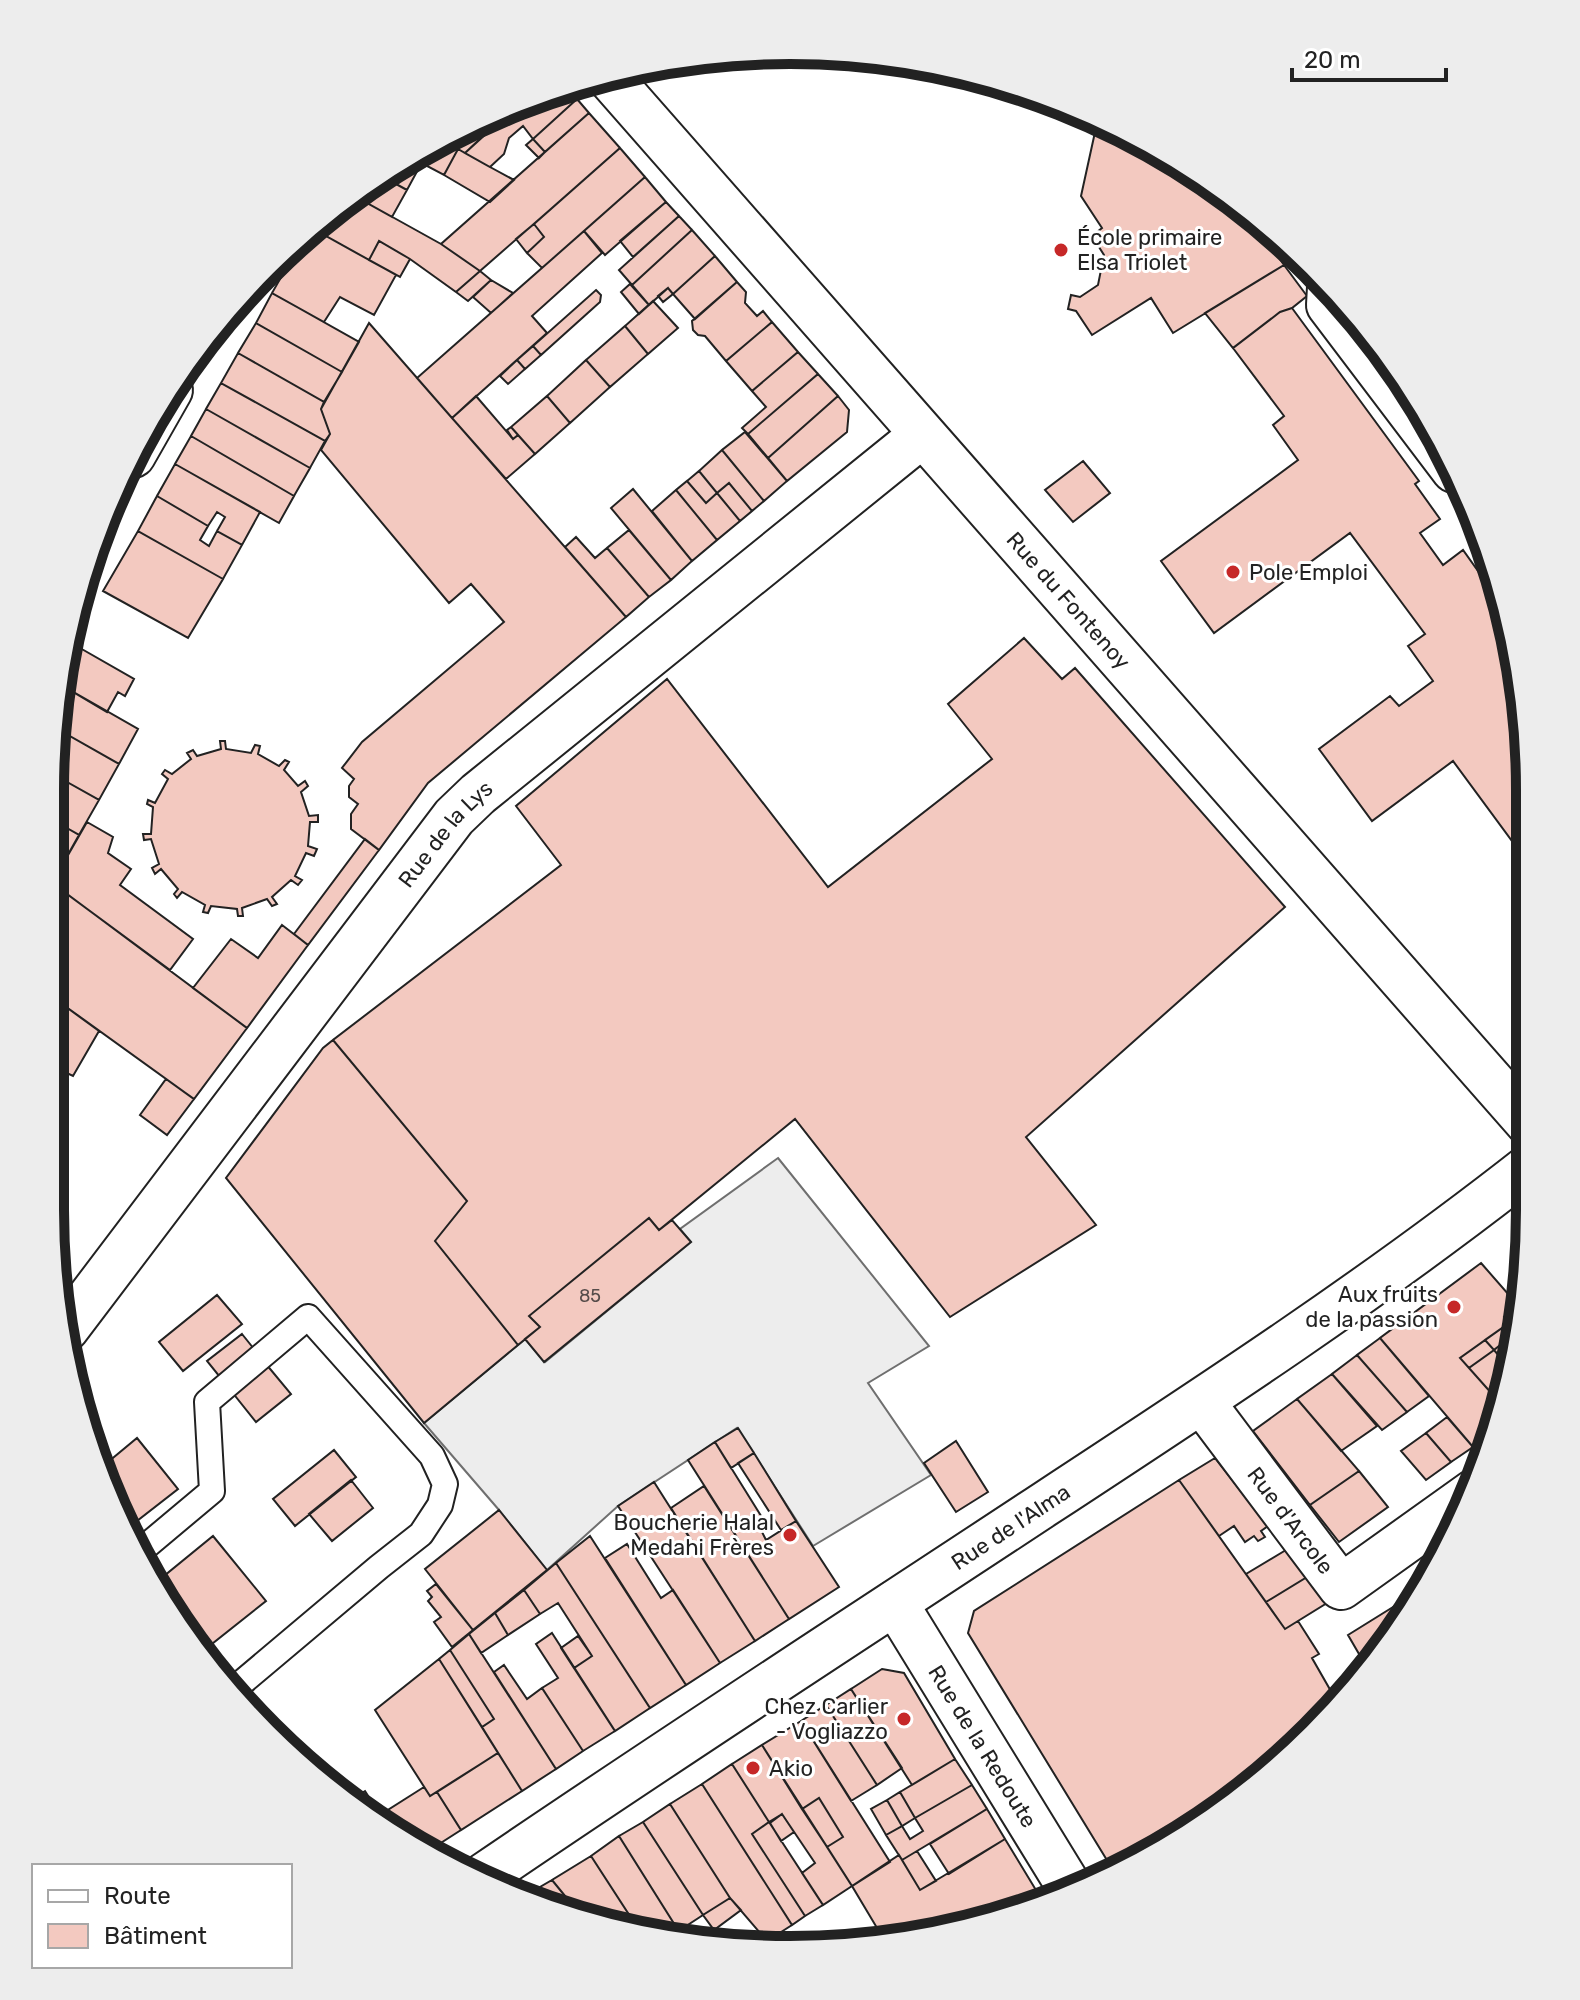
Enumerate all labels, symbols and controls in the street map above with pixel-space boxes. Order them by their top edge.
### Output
scale bar [1292,32,1446,82]
text: 20 m [1304,46,1361,74]
place label: École primaire Elsa Triolet [1077,224,1222,276]
marker: École primaire Elsa Triolet [1052,241,1070,259]
street label: Rue du Fontenoy [1001,526,1136,675]
place label: Pole Emploi [1249,559,1368,586]
marker: Pole Emploi [1224,563,1242,581]
street label: Rue de la Lys [393,775,498,893]
place label: Aux fruits de la passion [1305,1281,1438,1333]
house number: 85 [579,1285,601,1307]
marker: Aux fruits de la passion [1445,1298,1463,1316]
street label: Rue d'Arcole [1242,1462,1340,1580]
street label: Rue de l'Alma [946,1478,1075,1576]
place label: Boucherie Halal Medahi Frères [613,1509,774,1561]
marker: Boucherie Halal Medahi Frères [781,1526,799,1544]
street label: Rue de la Redoute [922,1660,1043,1833]
place label: Chez Carlier - Vogliazzo [765,1693,889,1745]
marker: Chez Carlier - Vogliazzo [895,1710,913,1728]
place label: Akio [769,1755,813,1782]
marker: Akio [744,1759,762,1777]
legend [32,1864,292,1968]
text: Route [104,1882,171,1910]
text: Bâtiment [104,1922,207,1950]

